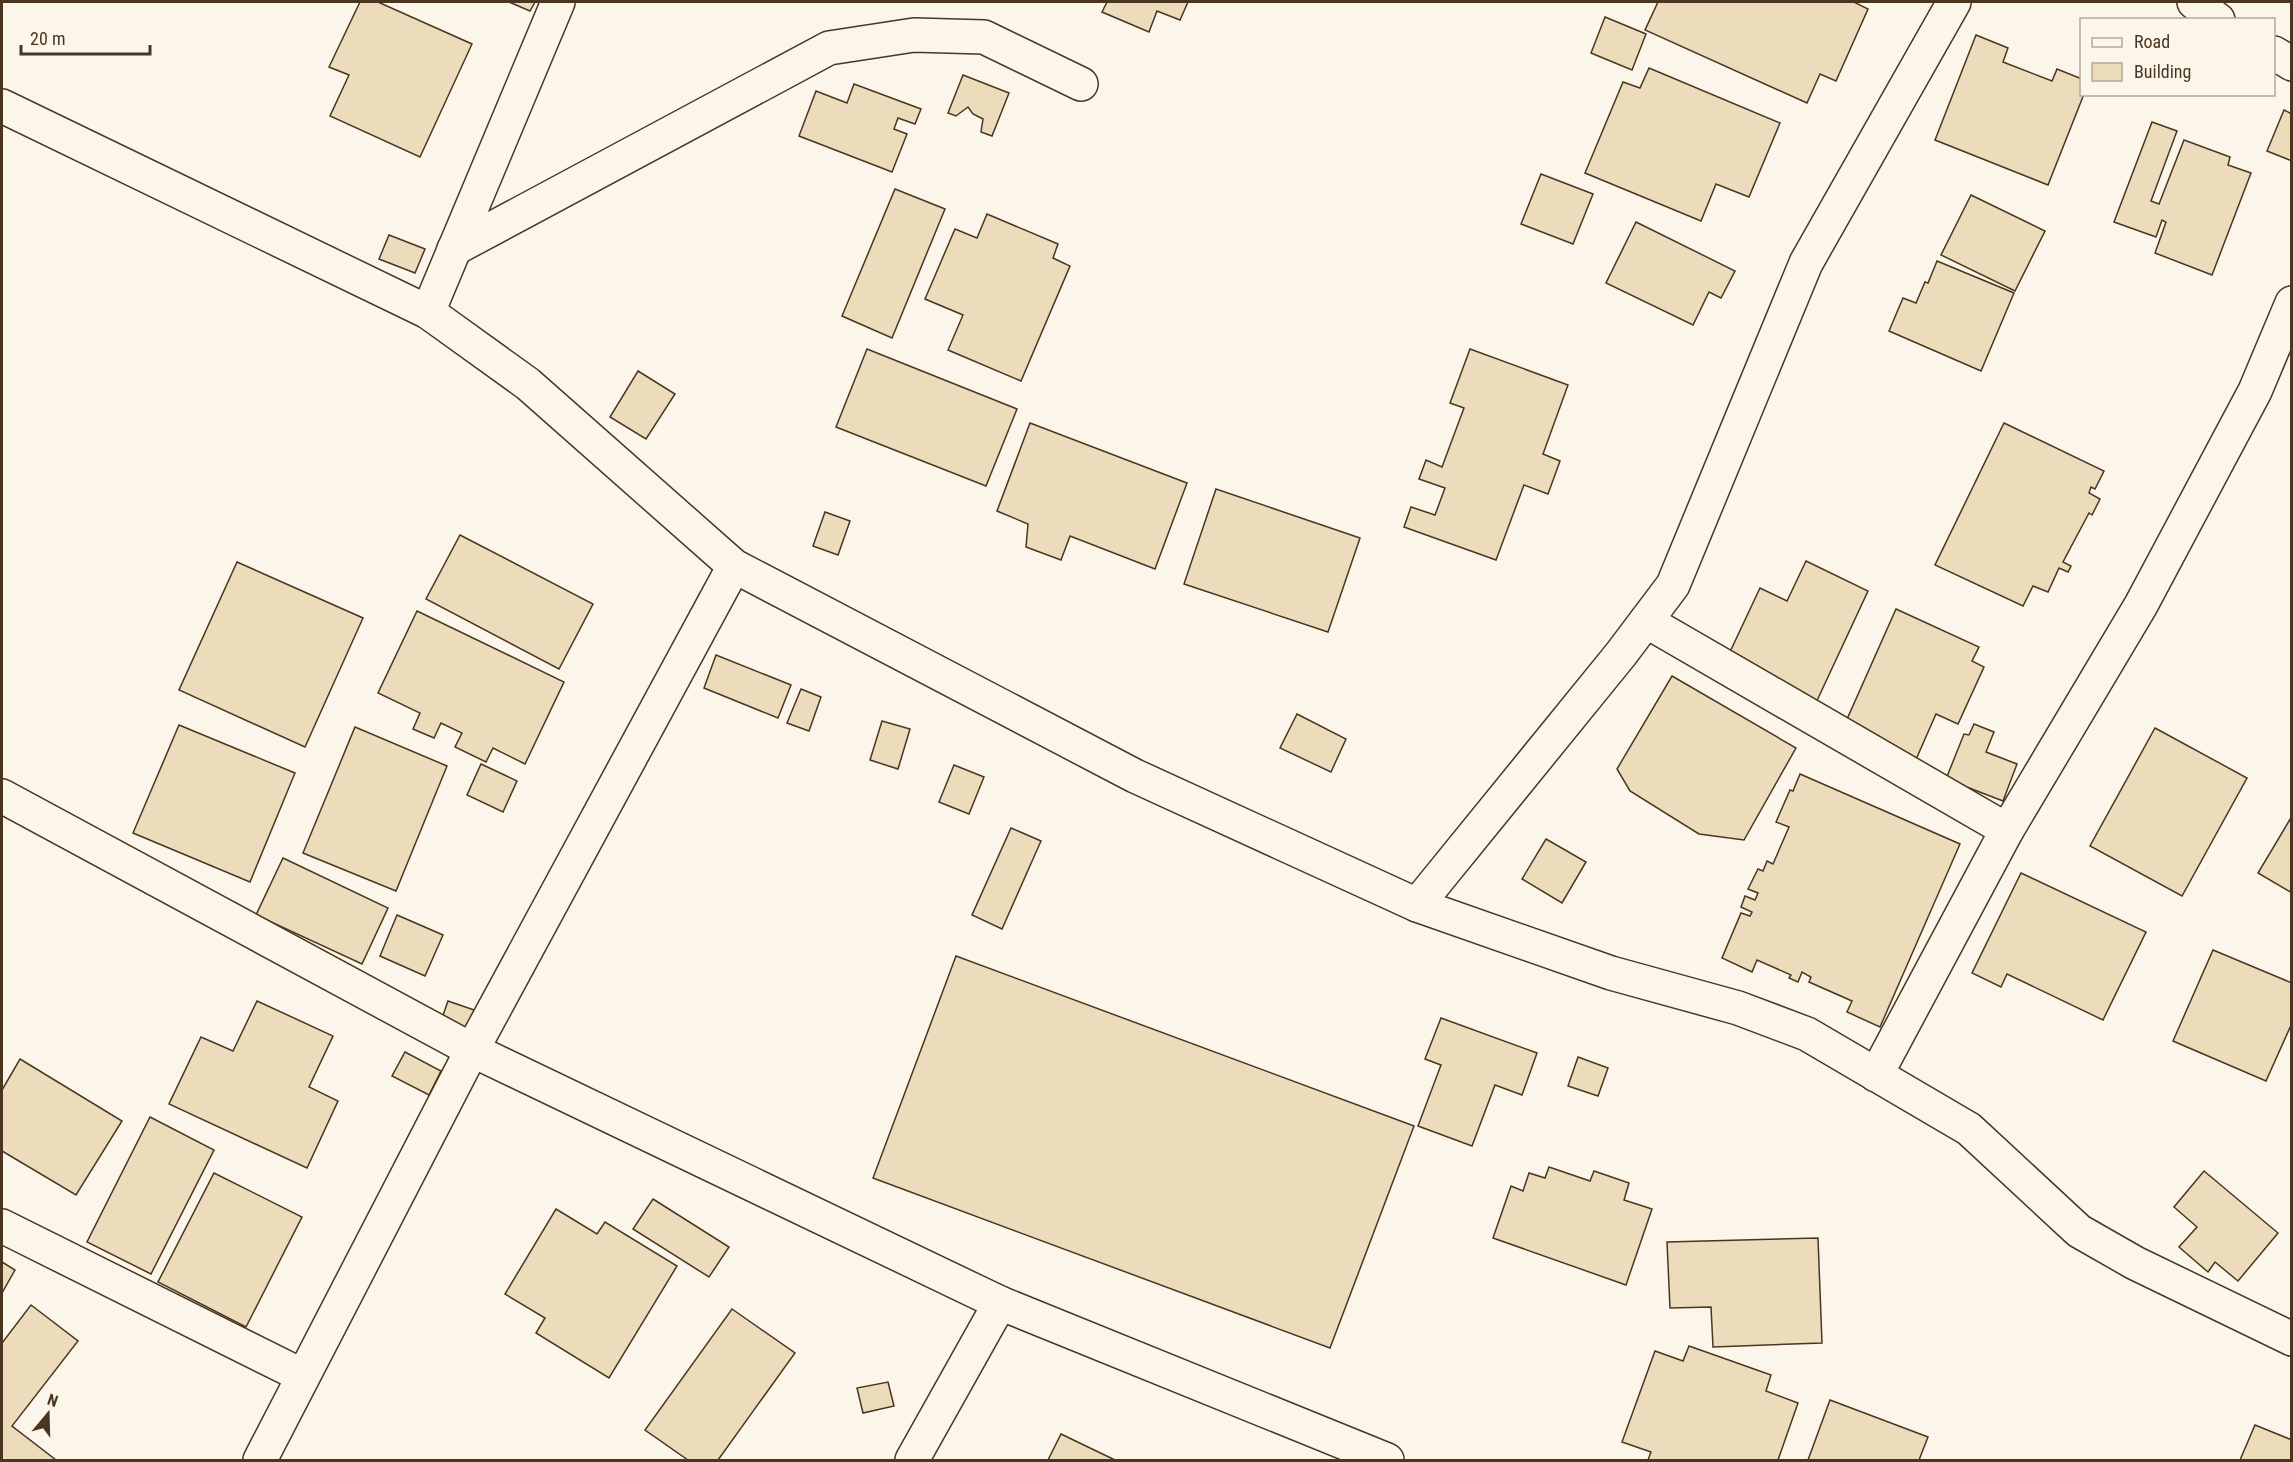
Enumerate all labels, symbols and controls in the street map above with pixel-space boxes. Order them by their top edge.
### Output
scale bar [21,18,150,56]
legend [2080,18,2275,96]
text: 20 m [30,28,65,49]
text: Road [2134,31,2170,52]
text: Building [2134,61,2191,82]
north arrow [18,1384,78,1444]
text: N [45,1390,60,1411]

